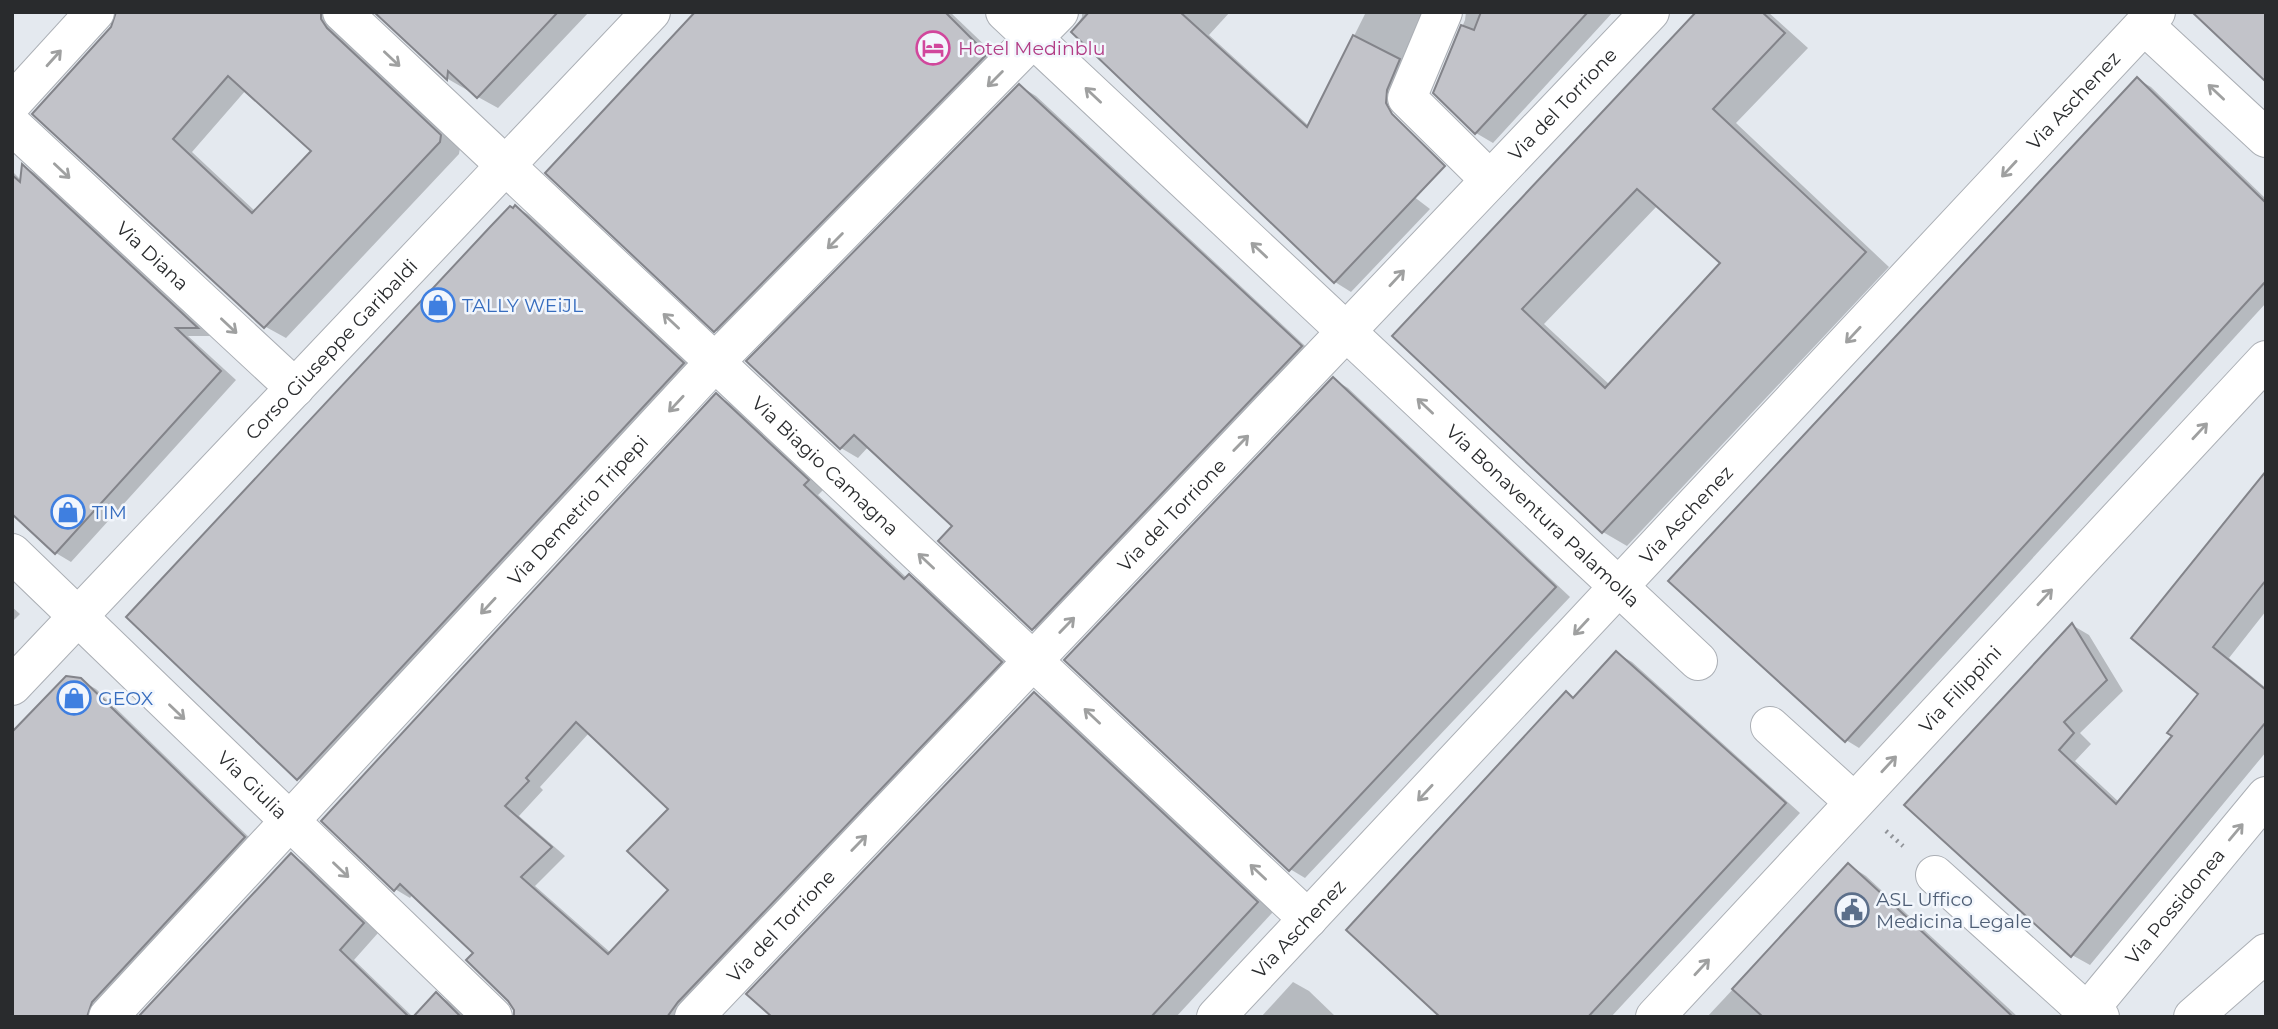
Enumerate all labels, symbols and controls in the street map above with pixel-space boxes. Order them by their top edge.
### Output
hotel icon: Hotel Medinblu [914,29,952,67]
place label: Hotel Medinblu [958,37,1106,60]
street label: Via del Torrione [1503,43,1621,165]
street label: Via Aschenez [2022,47,2125,154]
one-way arrow [45,49,61,67]
one-way arrow [383,51,401,67]
one-way arrow [987,70,1004,87]
one-way arrow [2208,83,2225,100]
one-way arrow [1085,86,1102,103]
one-way arrow [2001,160,2017,178]
one-way arrow [53,163,70,180]
street label: Via Diana [112,217,194,295]
one-way arrow [827,232,844,249]
one-way arrow [1251,242,1268,259]
street label: Corso Giuseppe Garibaldi [240,254,422,444]
one-way arrow [1389,270,1406,287]
shop icon: TALLY WEiJL [419,286,457,324]
place label: TALLY WEiJL [462,294,584,317]
one-way arrow [662,313,680,329]
one-way arrow [220,318,237,335]
one-way arrow [1845,326,1862,343]
street label: Via Biagio Camagna [747,391,904,540]
one-way arrow [668,395,685,412]
one-way arrow [1416,398,1434,414]
street label: Via Bonaventura Palamolla [1441,420,1645,612]
one-way arrow [2191,423,2208,440]
street label: Via Demetrio Tripepi [503,430,653,590]
one-way arrow [1232,434,1249,451]
street label: Via del Torrione [1113,454,1231,576]
street label: Via Aschenez [1635,461,1737,568]
shop icon: TIM [49,493,87,531]
place label: TIM [92,501,127,524]
one-way arrow [918,552,935,569]
one-way arrow [2036,589,2053,606]
one-way arrow [479,597,496,614]
one-way arrow [1059,616,1075,634]
one-way arrow [1572,618,1589,635]
street label: Via Filippini [1914,641,2006,737]
shop icon: GEOX [55,679,93,717]
place label: GEOX [98,687,154,710]
one-way arrow [168,704,185,721]
one-way arrow [1084,708,1101,725]
street label: Via Giulia [213,746,292,824]
one-way arrow [1881,756,1898,773]
one-way arrow [1417,784,1434,801]
one-way arrow [2228,823,2244,841]
one-way arrow [851,835,868,852]
street label: Via Possidonea [2120,844,2229,969]
one-way arrow [332,862,349,879]
one-way arrow [1250,863,1267,880]
street label: Via del Torrione [722,865,840,987]
street label: Via Aschenez [1247,875,1350,982]
place label: ASL Uffico Medicina Legale [1876,888,2032,933]
public building icon: ASL Uffico Medicina Legale [1833,891,1871,929]
one-way arrow [1693,959,1710,976]

